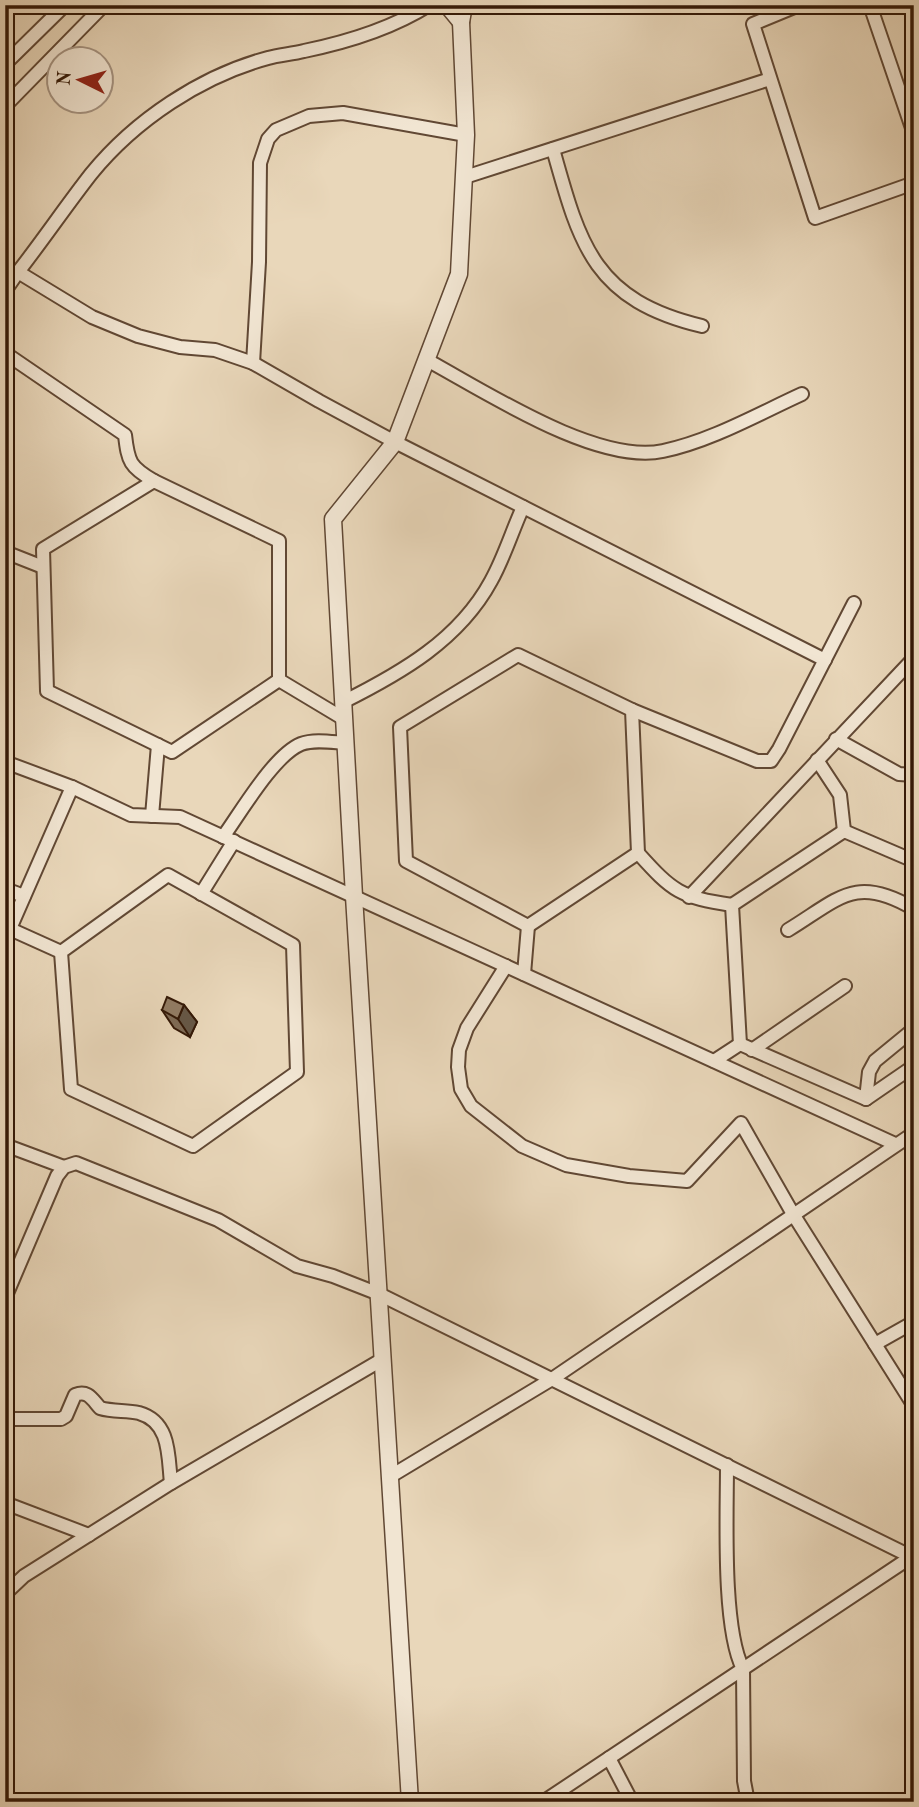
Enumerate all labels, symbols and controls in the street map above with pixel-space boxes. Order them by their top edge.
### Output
north arrow [46,46,116,116]
text: N [55,70,76,87]

